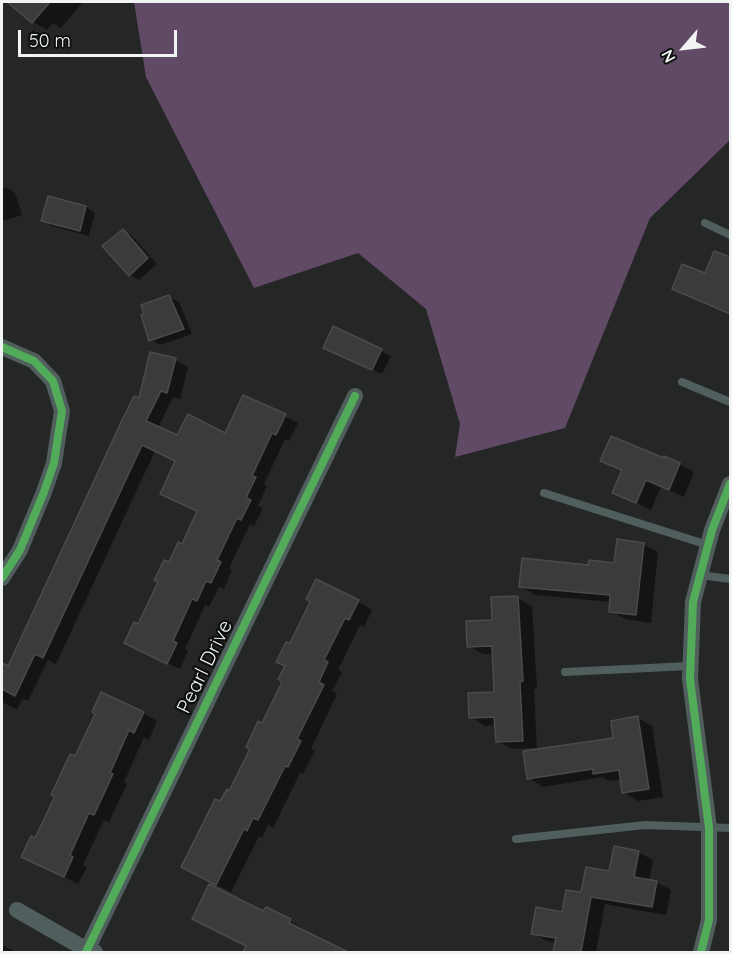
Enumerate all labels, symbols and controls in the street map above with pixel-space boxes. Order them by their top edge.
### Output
scale bar [21,18,180,56]
north arrow [654,18,714,78]
text: 50 m [29,29,71,52]
text: N [657,47,680,66]
street label: Pearl Drive [172,616,238,718]

